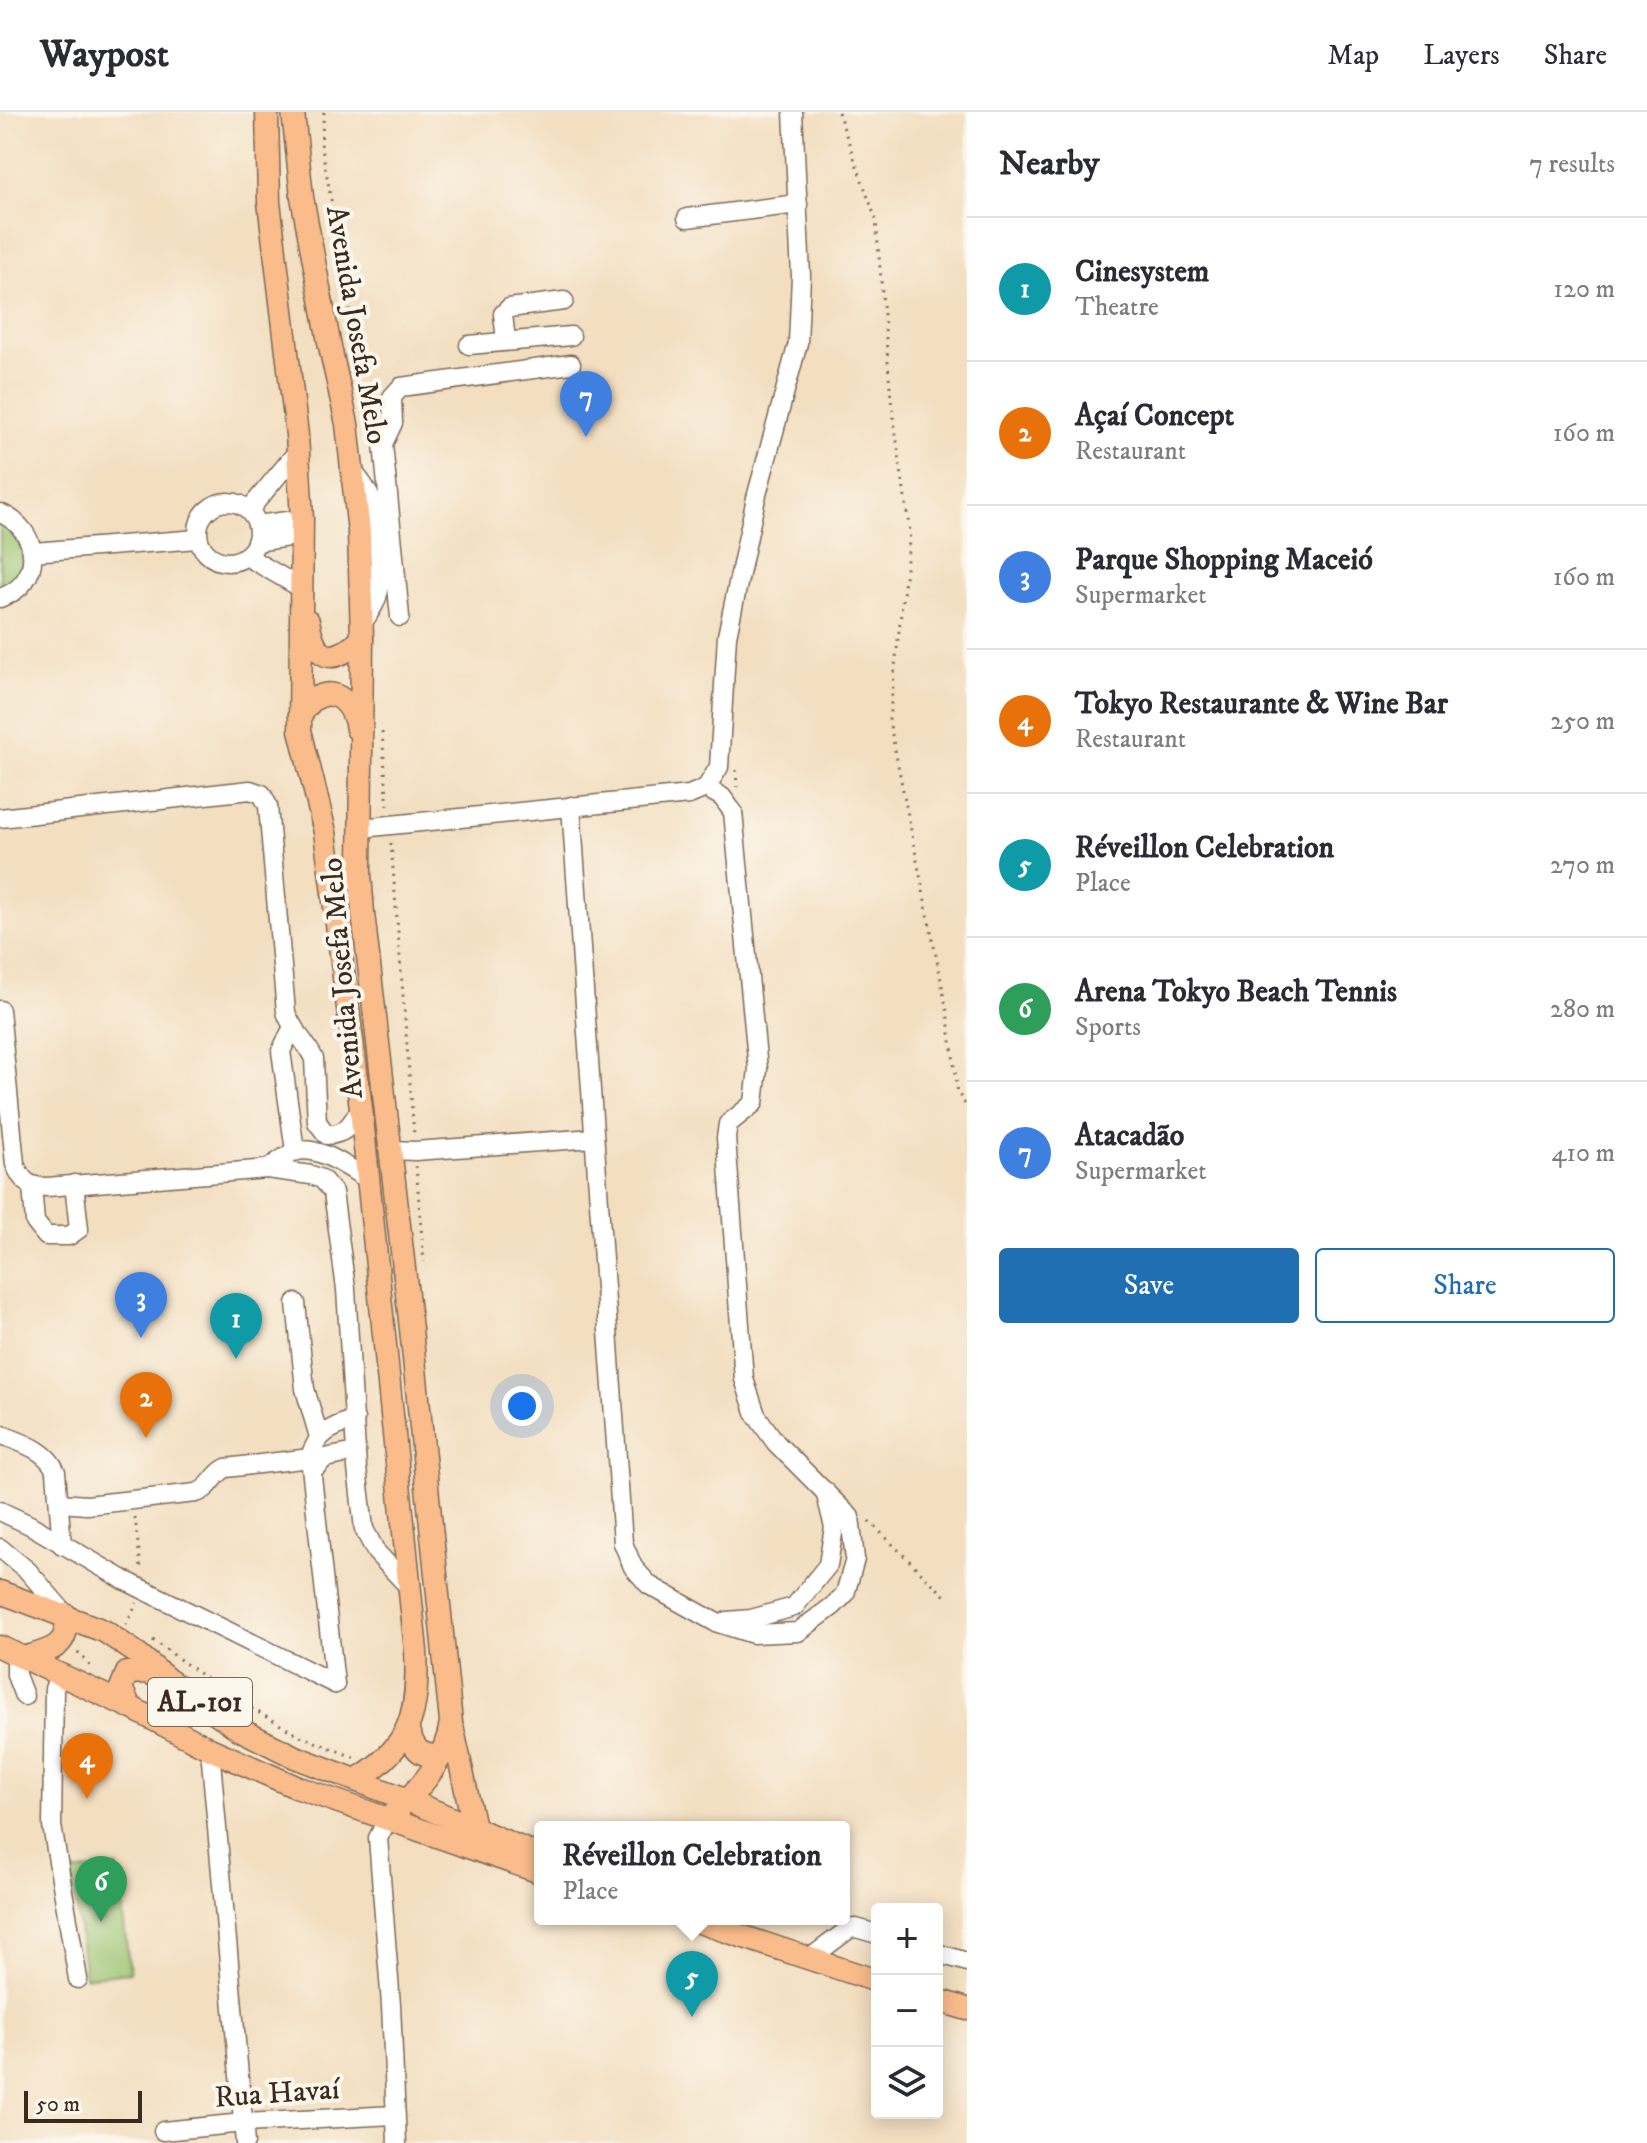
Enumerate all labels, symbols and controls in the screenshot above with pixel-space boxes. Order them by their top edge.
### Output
text: Waypost [40,31,169,79]
text: Map [1328,38,1379,73]
text: Layers [1423,38,1500,73]
text: Share [1544,38,1607,73]
text: Nearby [999,143,1100,185]
text: 7 results [1529,148,1615,181]
street label: Avenida Josefa Melo [317,203,395,447]
text: Cinesystem [1075,254,1209,291]
text: 1 [1020,273,1030,306]
text: 120 m [1554,273,1615,306]
text: Theatre [1075,291,1159,324]
pin: 7 [560,371,612,437]
text: Açaí Concept [1075,398,1234,435]
text: 2 [1019,417,1031,450]
text: 160 m [1553,417,1615,450]
text: Restaurant [1075,435,1186,468]
text: Parque Shopping Maceió [1075,542,1373,579]
text: 3 [1020,561,1030,594]
text: 160 m [1553,561,1615,594]
text: Supermarket [1075,579,1207,612]
text: Tokyo Restaurante & Wine Bar [1075,686,1448,723]
text: 4 [1018,705,1032,738]
text: 250 m [1550,705,1615,738]
text: Restaurant [1075,723,1186,756]
text: Réveillon Celebration [1075,830,1334,867]
text: 5 [1019,849,1031,882]
text: 270 m [1550,849,1615,882]
street label: Avenida Josefa Melo [314,856,372,1100]
text: Place [1075,867,1131,900]
text: Arena Tokyo Beach Tennis [1075,974,1397,1011]
text: 6 [1018,993,1032,1026]
text: 280 m [1550,993,1615,1026]
text: Sports [1075,1011,1141,1044]
text: Atacadão [1075,1118,1184,1155]
text: 7 [1018,1137,1032,1170]
text: 410 m [1551,1137,1615,1170]
text: Supermarket [1075,1155,1207,1188]
button: Save [999,1248,1299,1323]
button: Share [1315,1248,1615,1323]
pin: 3 [115,1272,167,1338]
pin: 1 [210,1293,262,1359]
pin: 2 [120,1372,172,1438]
your location [502,1386,542,1426]
road number: AL-101 [148,1678,252,1726]
pin: 4 [61,1733,113,1799]
popup [534,1821,850,1925]
text: Réveillon Celebration [562,1838,822,1875]
pin: 6 [75,1856,127,1922]
text: Place [562,1875,618,1908]
map controls [871,1903,943,2119]
button: + [871,1903,943,1975]
pin: 5 [666,1951,718,2017]
button: − [871,1975,943,2047]
button: layers [871,2047,943,2119]
street label: Rua Havaí [213,2071,342,2117]
scale bar [24,2087,142,2123]
text: 50 m [36,2091,80,2118]

